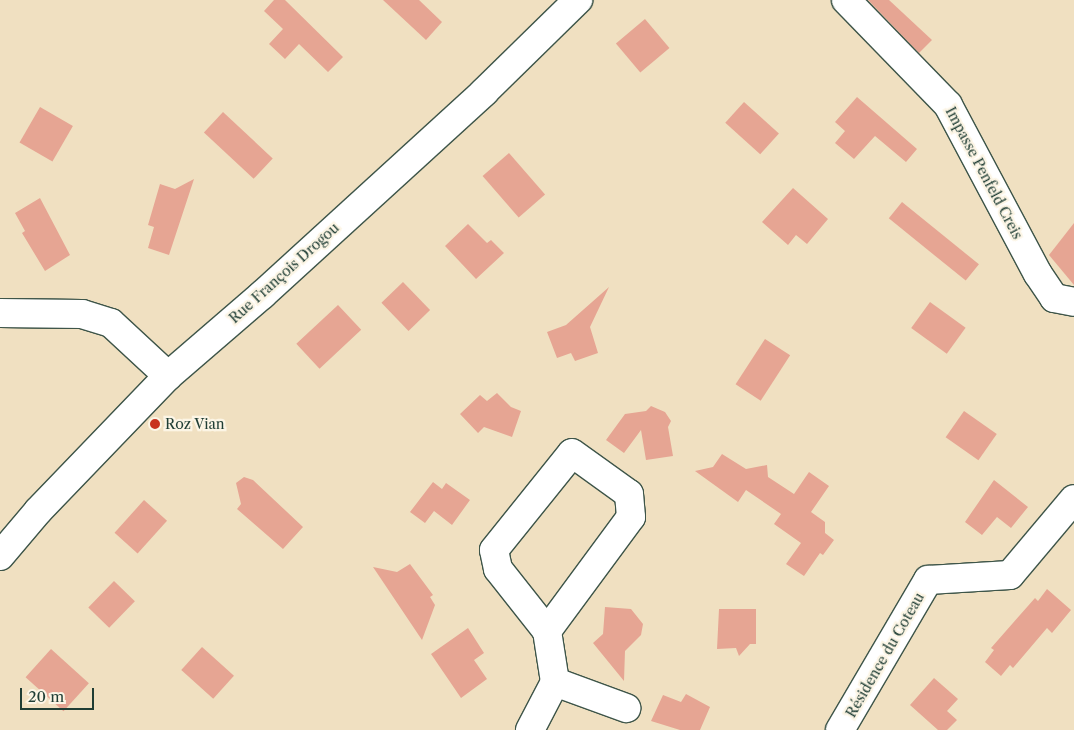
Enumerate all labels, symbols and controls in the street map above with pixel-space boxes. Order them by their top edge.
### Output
street label: Impasse Penfeld Creis [942,104,1026,242]
street label: Rue François Drogou [226,219,342,327]
place label: Roz Vian [165,416,225,432]
marker: Roz Vian [149,418,161,430]
street label: Résidence du Coteau [842,590,928,720]
scale bar [22,678,96,710]
text: 20 m [28,687,64,706]

